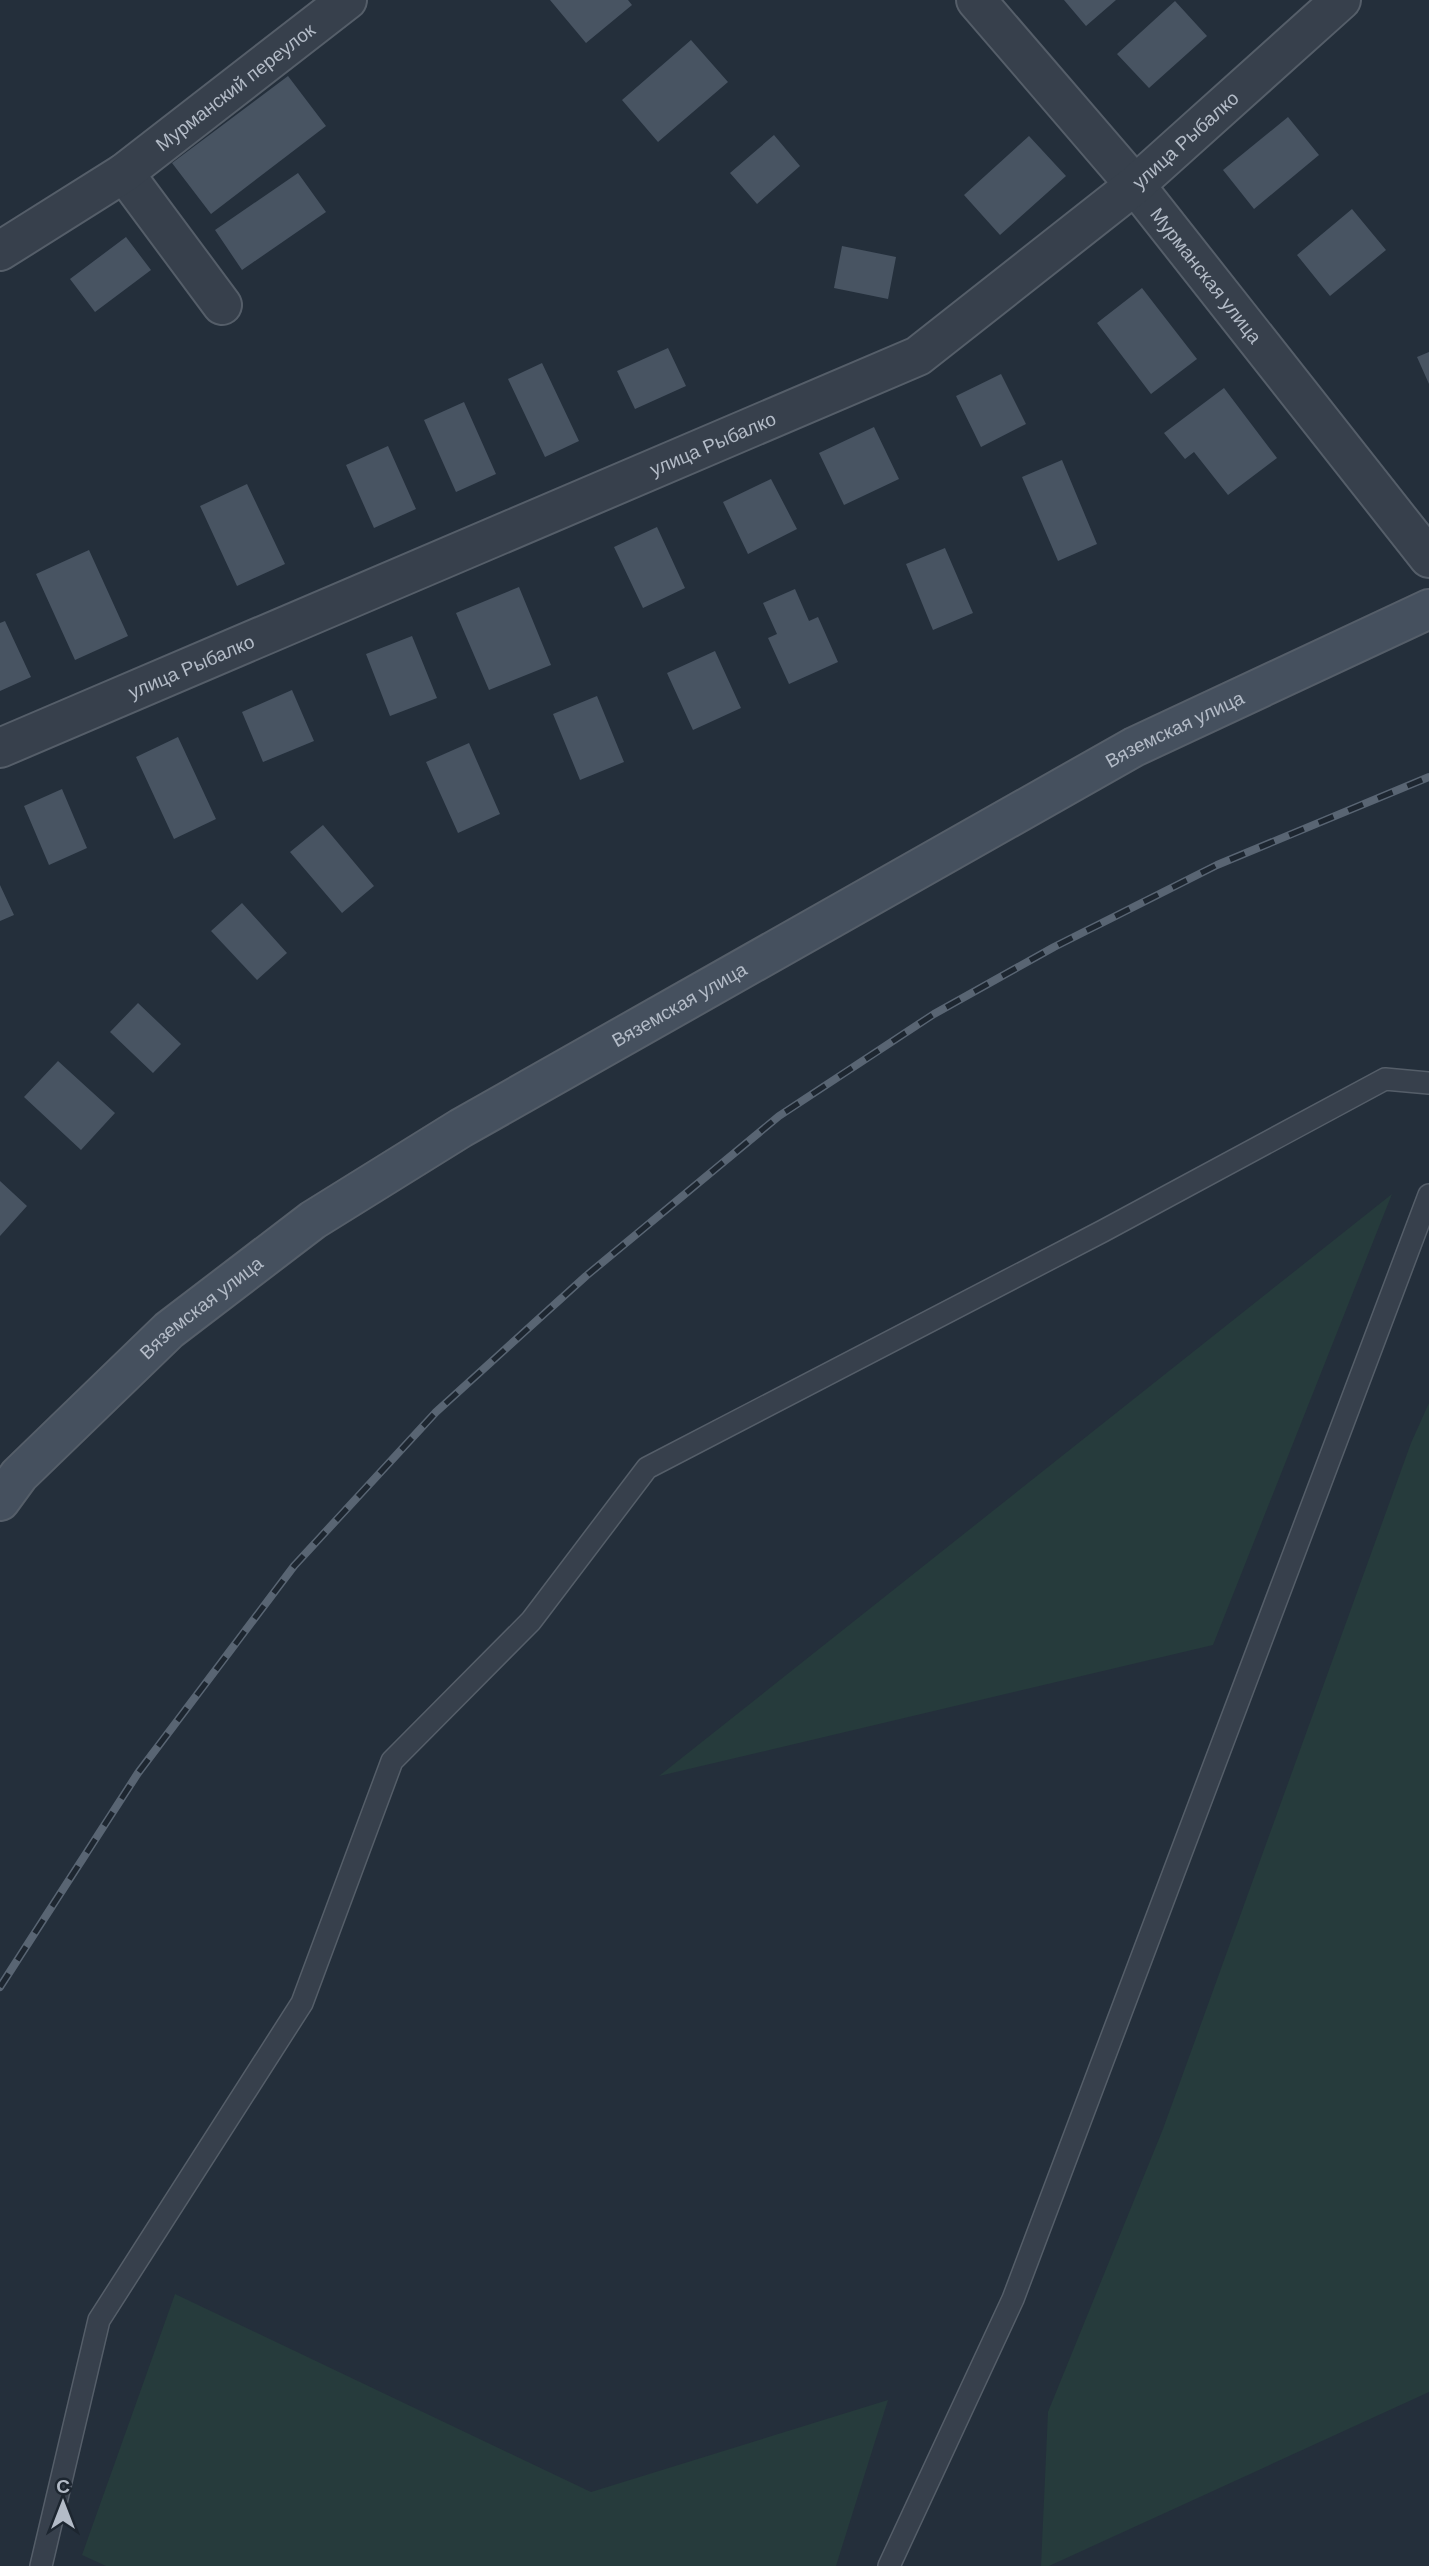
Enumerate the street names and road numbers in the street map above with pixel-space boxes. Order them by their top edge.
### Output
street label: Мурманский переулок [151,17,321,157]
street label: улица Рыбалко [1127,86,1244,195]
street label: Мурманская улица [1144,203,1267,349]
street label: улица Рыбалко [646,406,780,482]
street label: улица Рыбалко [125,629,258,705]
street label: Вяземская улица [1101,685,1249,774]
street label: Вяземская улица [607,957,752,1053]
street label: Вяземская улица [134,1250,268,1365]

